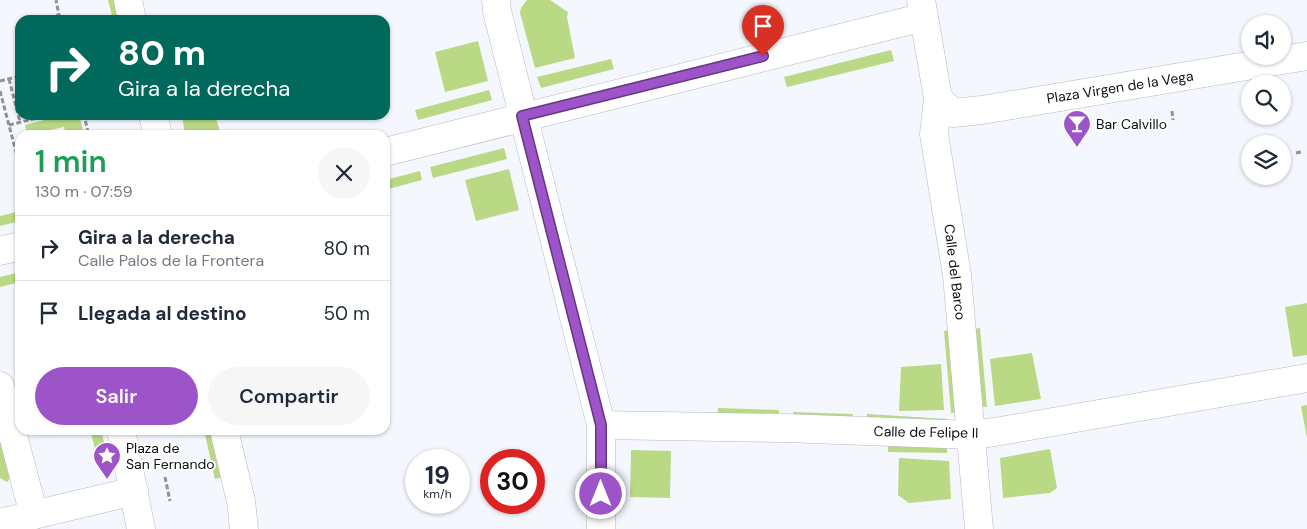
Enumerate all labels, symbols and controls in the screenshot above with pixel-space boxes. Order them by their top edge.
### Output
pin [742,5,784,56]
icon: arrive [749,12,777,40]
map controls [1241,15,1291,185]
button: sound [1241,15,1291,65]
text: 80 m [118,30,206,76]
icon: right [35,35,100,100]
street label: Plaza Virgen de la Vega [1045,67,1195,107]
text: Gira a la derecha [118,74,290,103]
button: search [1241,75,1291,125]
bar icon: Bar Calvillo [1062,109,1092,148]
place label: Bar Calvillo [1096,115,1167,133]
button: layers [1241,135,1291,185]
text: 1 min [35,142,107,181]
button: close [318,147,370,199]
text: 130 m · 07:59 [35,181,132,202]
street label: Calle del Barco [940,223,970,321]
text: Gira a la derecha [78,225,235,250]
icon: right [35,234,63,262]
text: 80 m [323,236,370,261]
text: Calle Palos de la Frontera [78,250,264,271]
icon: arrive [35,299,63,327]
text: Llegada al destino [78,301,247,326]
text: 50 m [323,301,370,326]
button: Salir [35,367,198,425]
button: Compartir [208,367,370,425]
street label: Calle de Felipe II [874,422,978,442]
place label: Plaza de San Fernando [126,439,215,473]
place icon: Plaza de San Fernando [92,441,122,480]
speed limit sign: 30 [480,449,545,514]
text: 19 [425,459,450,492]
position arrow [574,467,626,519]
text: km/h [423,486,452,502]

